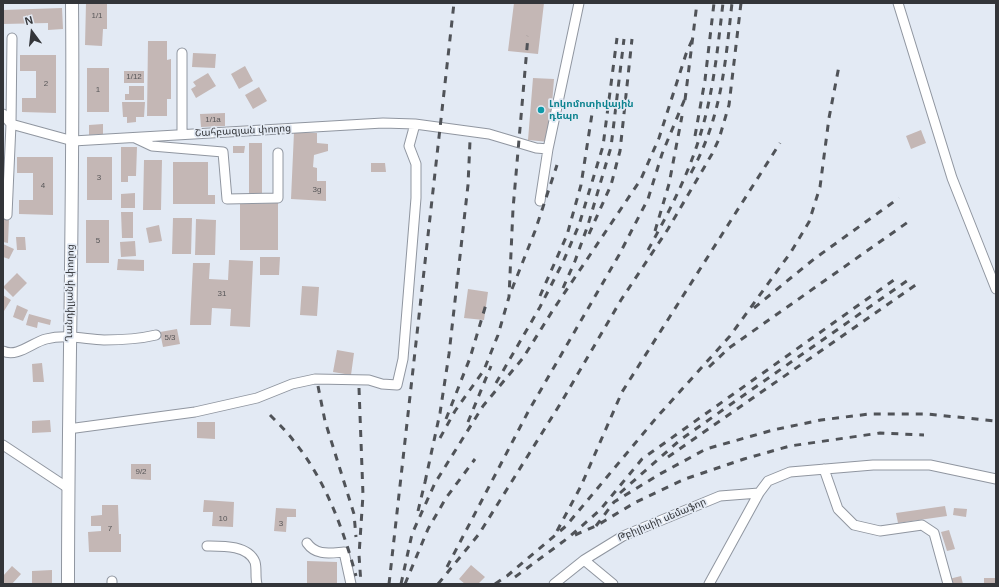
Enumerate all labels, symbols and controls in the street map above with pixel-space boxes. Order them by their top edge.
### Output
house number: 1/1 [91,11,103,21]
north arrow [12,12,52,52]
text: N [23,14,34,27]
house number: 1/12 [126,72,142,82]
house number: 2 [44,79,48,89]
house number: 1 [96,85,100,95]
place label: Լոկոմոտիվային դեպո [549,98,634,122]
marker: Լոկոմոտիվային դեպո [536,105,546,115]
house number: 1/1a [205,115,221,125]
street label: Շահբազյան փողոց [195,122,291,140]
house number: 3 [97,173,101,183]
house number: 4 [41,181,45,191]
house number: 3g [313,185,321,195]
house number: 5 [96,236,100,246]
street label: Ղանդիլյանի փողոց [63,244,77,342]
house number: 31 [218,289,226,299]
house number: 5/3 [164,333,176,343]
house number: 9/2 [135,467,147,477]
street label: Թբիլիսիի սեմաֆոր [616,496,708,544]
house number: 10 [219,514,227,524]
house number: 3 [279,519,283,529]
house number: 7 [108,524,112,534]

